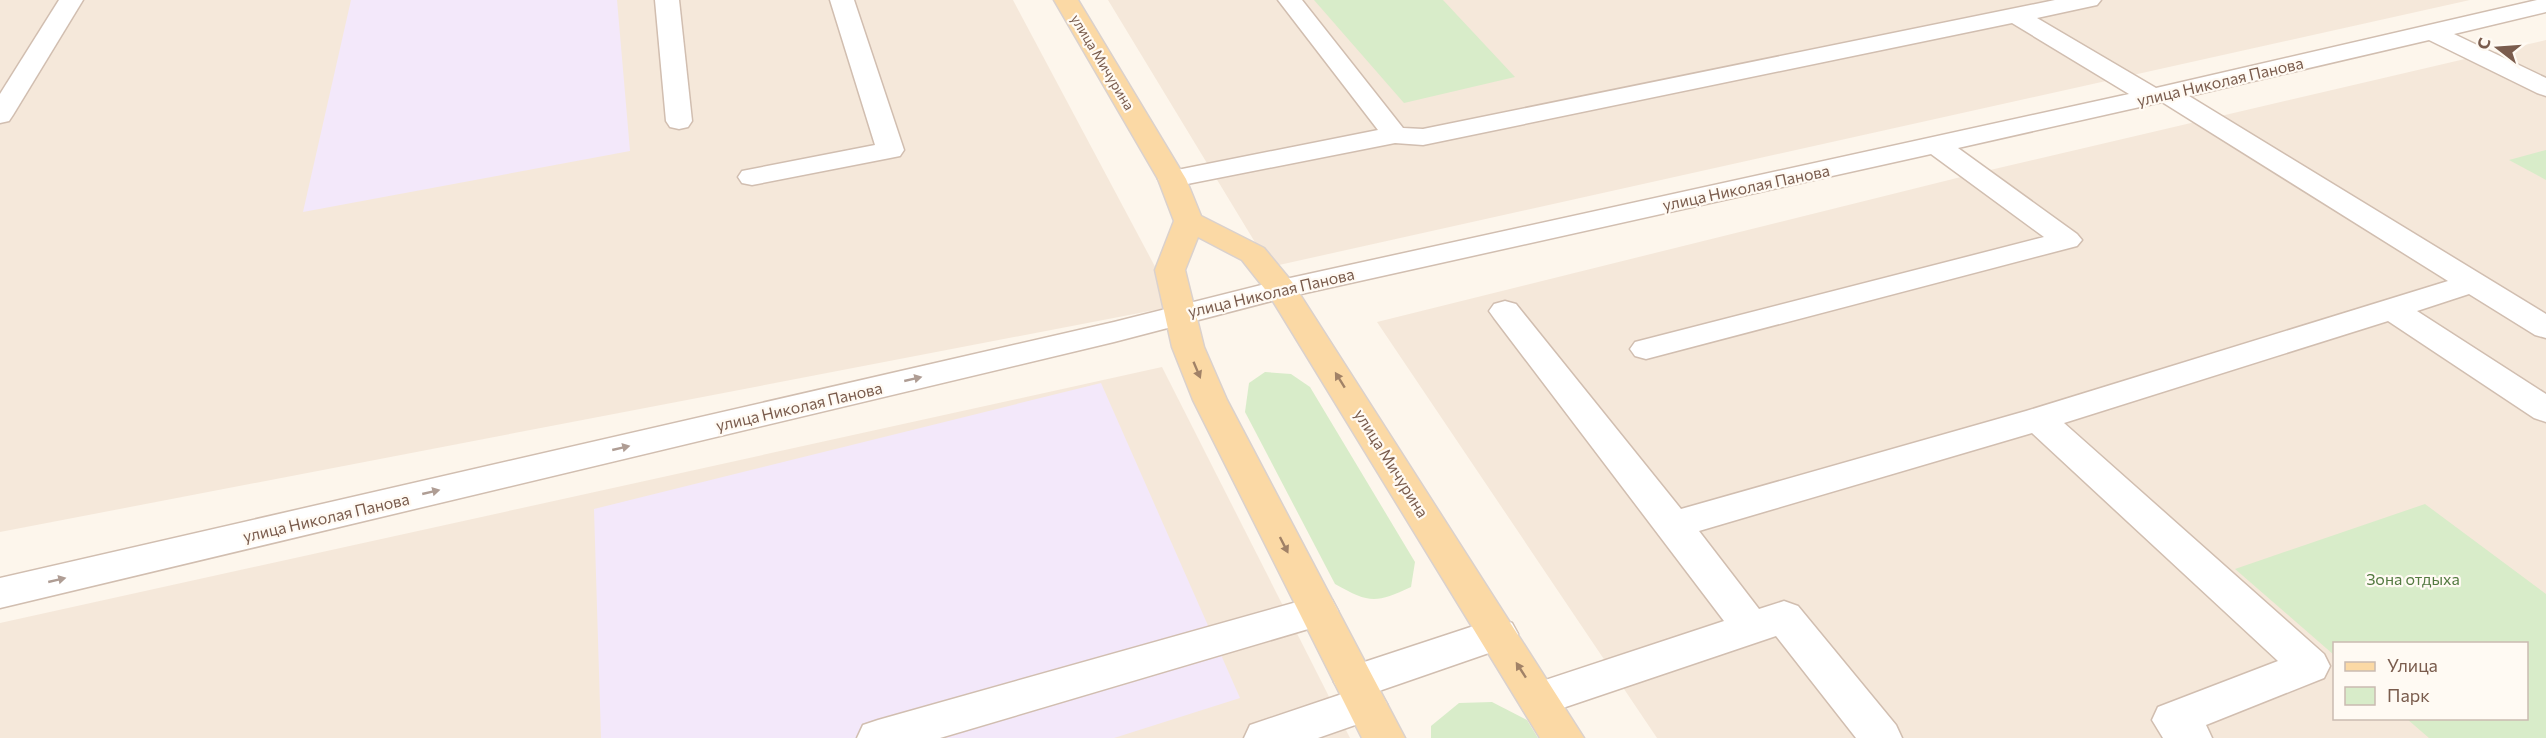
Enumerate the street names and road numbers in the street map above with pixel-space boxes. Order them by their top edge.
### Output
street label: улица Мичурина [1068,11,1138,113]
street label: улица Николая Панова [2135,53,2305,109]
street label: улица Николая Панова [1661,160,1831,214]
street label: улица Николая Панова [1186,264,1356,320]
street label: улица Николая Панова [714,378,884,434]
street label: улица Мичурина [1351,405,1433,521]
street label: улица Николая Панова [241,489,411,545]

